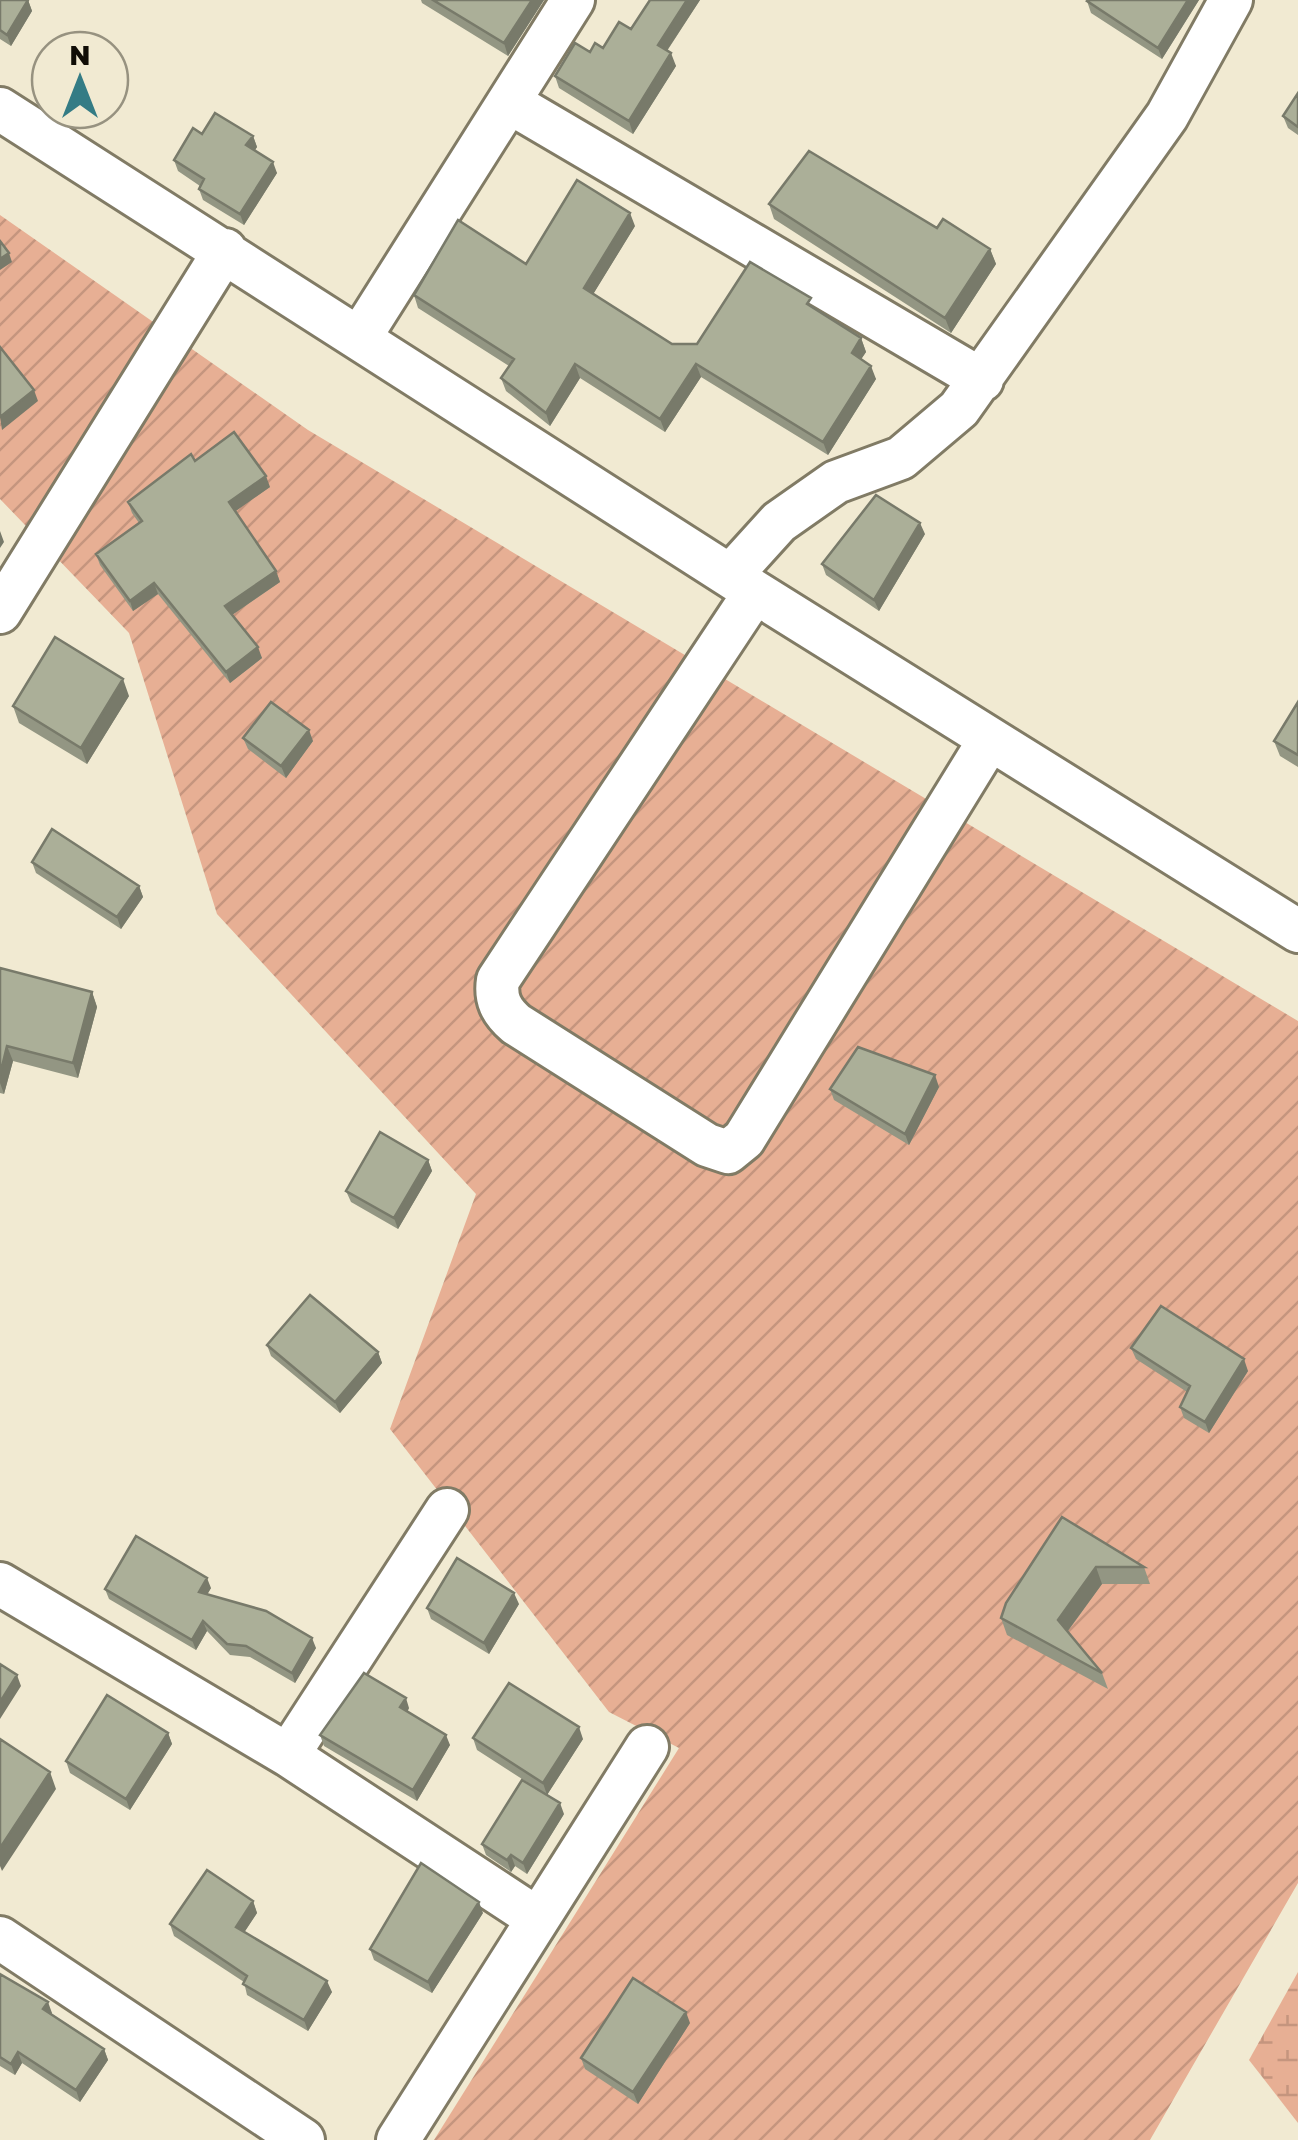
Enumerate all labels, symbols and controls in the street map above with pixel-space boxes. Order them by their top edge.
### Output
north arrow [30,30,130,130]
text: N [69,38,91,71]

